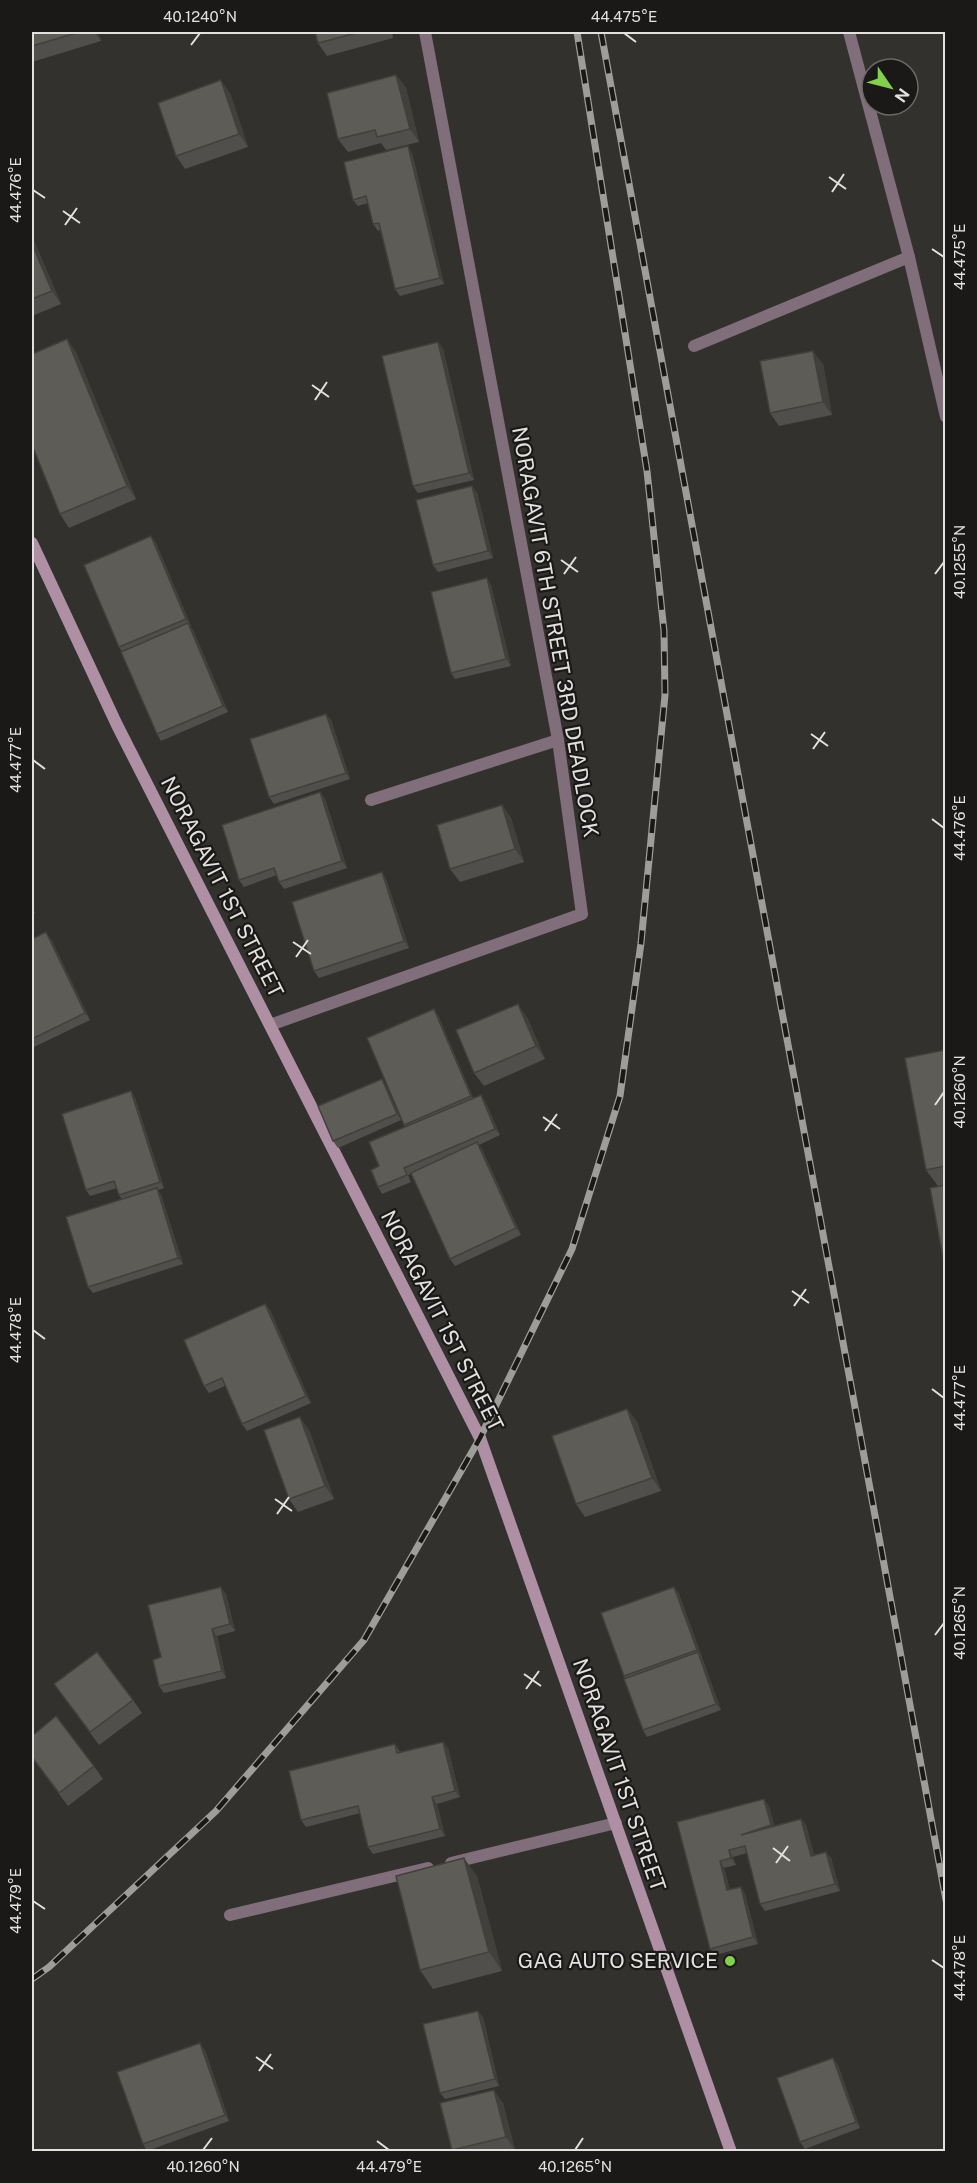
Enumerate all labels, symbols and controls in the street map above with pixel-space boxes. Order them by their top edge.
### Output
text: 40.1240°N [163,8,237,25]
text: 44.475°E [591,8,657,25]
north arrow [860,57,920,117]
text: N [891,85,913,106]
text: 44.476°E [7,157,24,223]
text: 44.475°E [951,224,968,290]
street label: NORAGAVIT 6TH STREET 3RD DEADLOCK [507,425,604,839]
text: 40.1255°N [951,525,968,599]
text: 44.477°E [7,727,24,793]
street label: NORAGAVIT 1ST STREET [156,772,289,1001]
text: 44.476°E [951,795,968,861]
text: 40.1260°N [951,1055,968,1129]
street label: NORAGAVIT 1ST STREET [376,1206,509,1435]
text: 44.478°E [7,1297,24,1363]
text: 44.477°E [951,1365,968,1431]
text: 40.1265°N [951,1586,968,1660]
street label: NORAGAVIT 1ST STREET [568,1655,671,1895]
text: 44.479°E [7,1868,24,1934]
text: 44.478°E [951,1935,968,2001]
place label: GAG AUTO SERVICE [518,1948,718,1973]
marker: GAG AUTO SERVICE [723,1954,737,1968]
text: 40.1260°N [166,2158,240,2175]
text: 44.479°E [356,2158,422,2175]
text: 40.1265°N [538,2158,612,2175]

